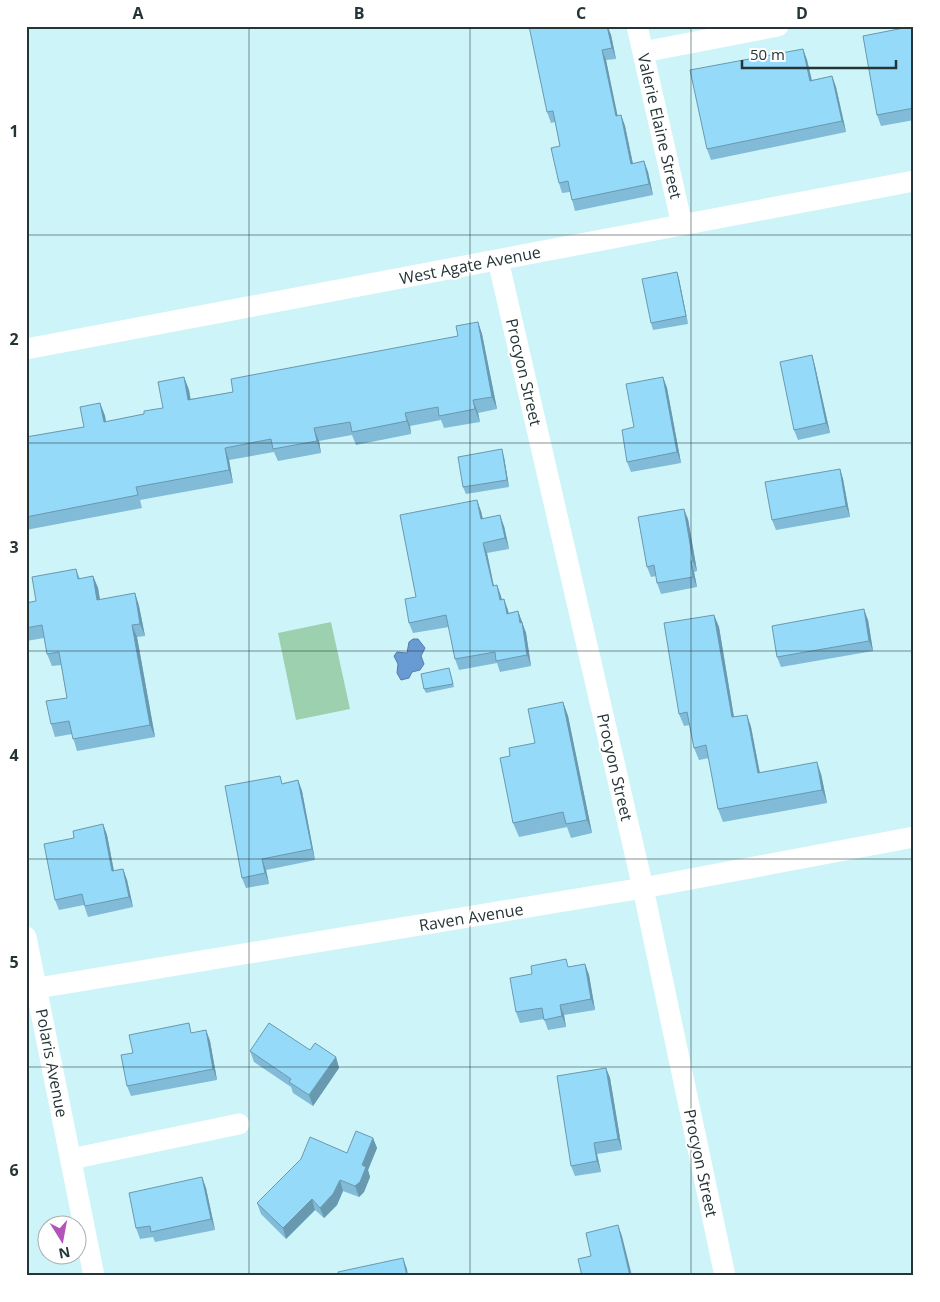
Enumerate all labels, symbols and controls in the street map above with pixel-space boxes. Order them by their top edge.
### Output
text: A [132,2,144,24]
text: B [354,2,364,24]
text: C [576,2,586,24]
text: D [796,2,808,24]
scale bar [742,38,896,70]
text: 50 m [750,44,785,64]
street label: Valerie Elaine Street [633,51,688,201]
text: 1 [9,120,19,142]
street label: West Agate Avenue [397,241,543,289]
street label: Procyon Street [501,316,547,428]
text: 2 [9,328,19,350]
text: 3 [9,536,19,558]
street label: Procyon Street [592,711,638,823]
text: 4 [9,744,19,766]
street label: Raven Avenue [417,898,525,936]
text: 5 [9,951,19,973]
street label: Polaris Avenue [31,1007,73,1119]
street label: Procyon Street [679,1107,723,1219]
text: 6 [9,1159,19,1181]
north arrow [38,1214,88,1264]
text: N [57,1243,72,1264]

